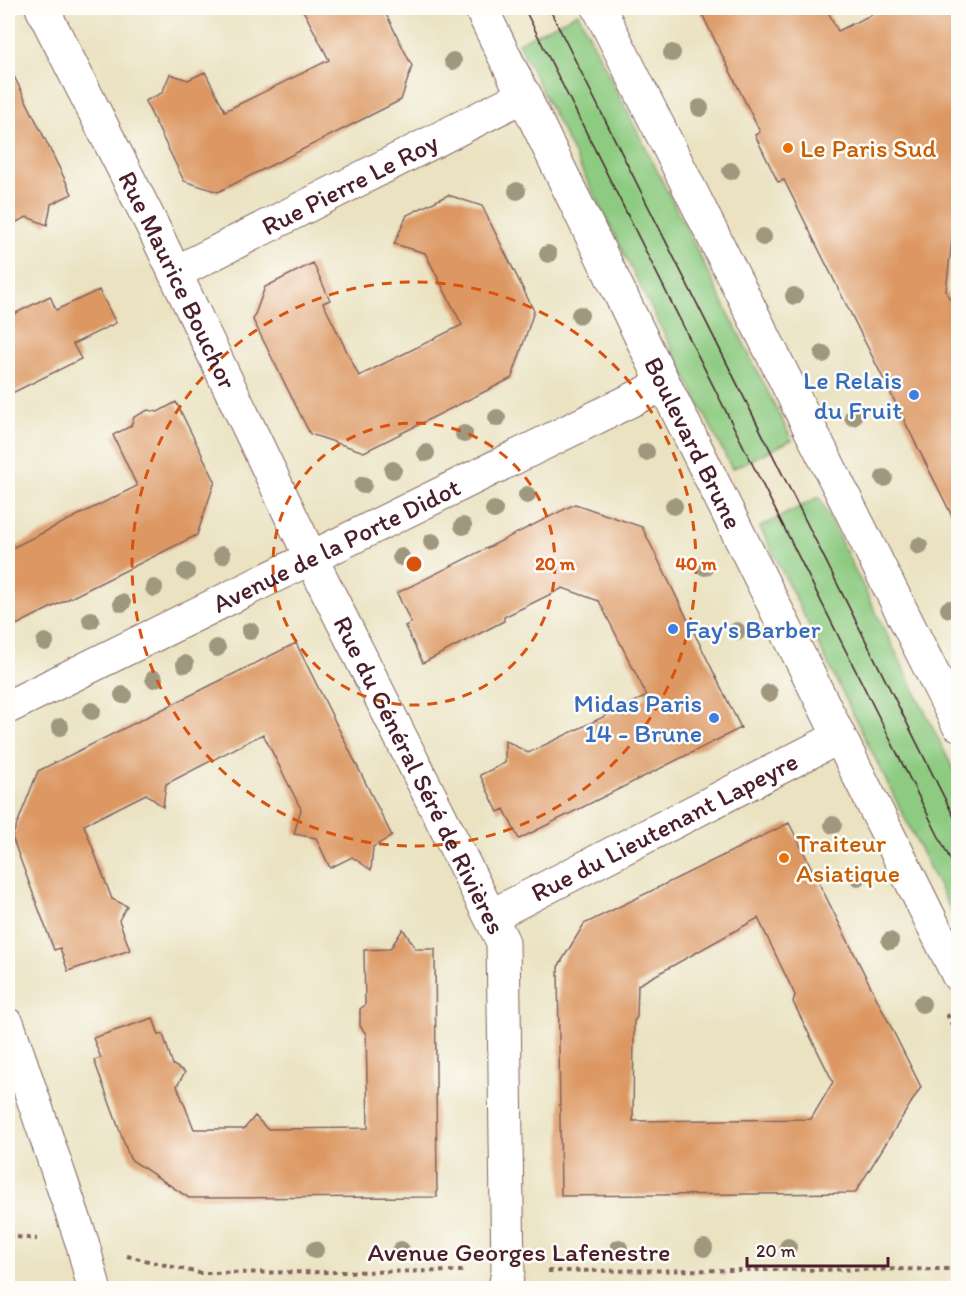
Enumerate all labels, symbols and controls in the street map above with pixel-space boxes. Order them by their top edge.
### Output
street label: Rue Pierre Le Roy [256,126,443,242]
place label: Le Paris Sud [800,132,937,164]
marker: Le Paris Sud [781,141,795,155]
street label: Rue Maurice Bouchor [111,166,244,394]
street label: Boulevard Brune [637,351,750,534]
place label: Le Relais du Fruit [803,364,902,426]
marker: Le Relais du Fruit [907,388,921,402]
street label: Avenue de la Porte Didot [207,471,466,620]
text: 20 m [535,553,576,575]
text: 40 m [675,553,717,575]
centre of rings [404,554,424,574]
street label: Rue du Général Séré de Rivières [327,611,512,939]
place label: Fay's Barber [685,613,821,645]
marker: Fay's Barber [666,622,680,636]
place label: Midas Paris 14 - Brune [573,687,702,749]
marker: Midas Paris 14 - Brune [707,711,721,725]
street label: Rue du Lieutenant Lapeyre [526,745,803,909]
place label: Traiteur Asiatique [796,827,900,889]
marker: Traiteur Asiatique [777,851,791,865]
scale bar [747,1230,888,1268]
street label: Avenue Georges Lafenestre [367,1236,671,1268]
text: 20 m [756,1240,796,1262]

